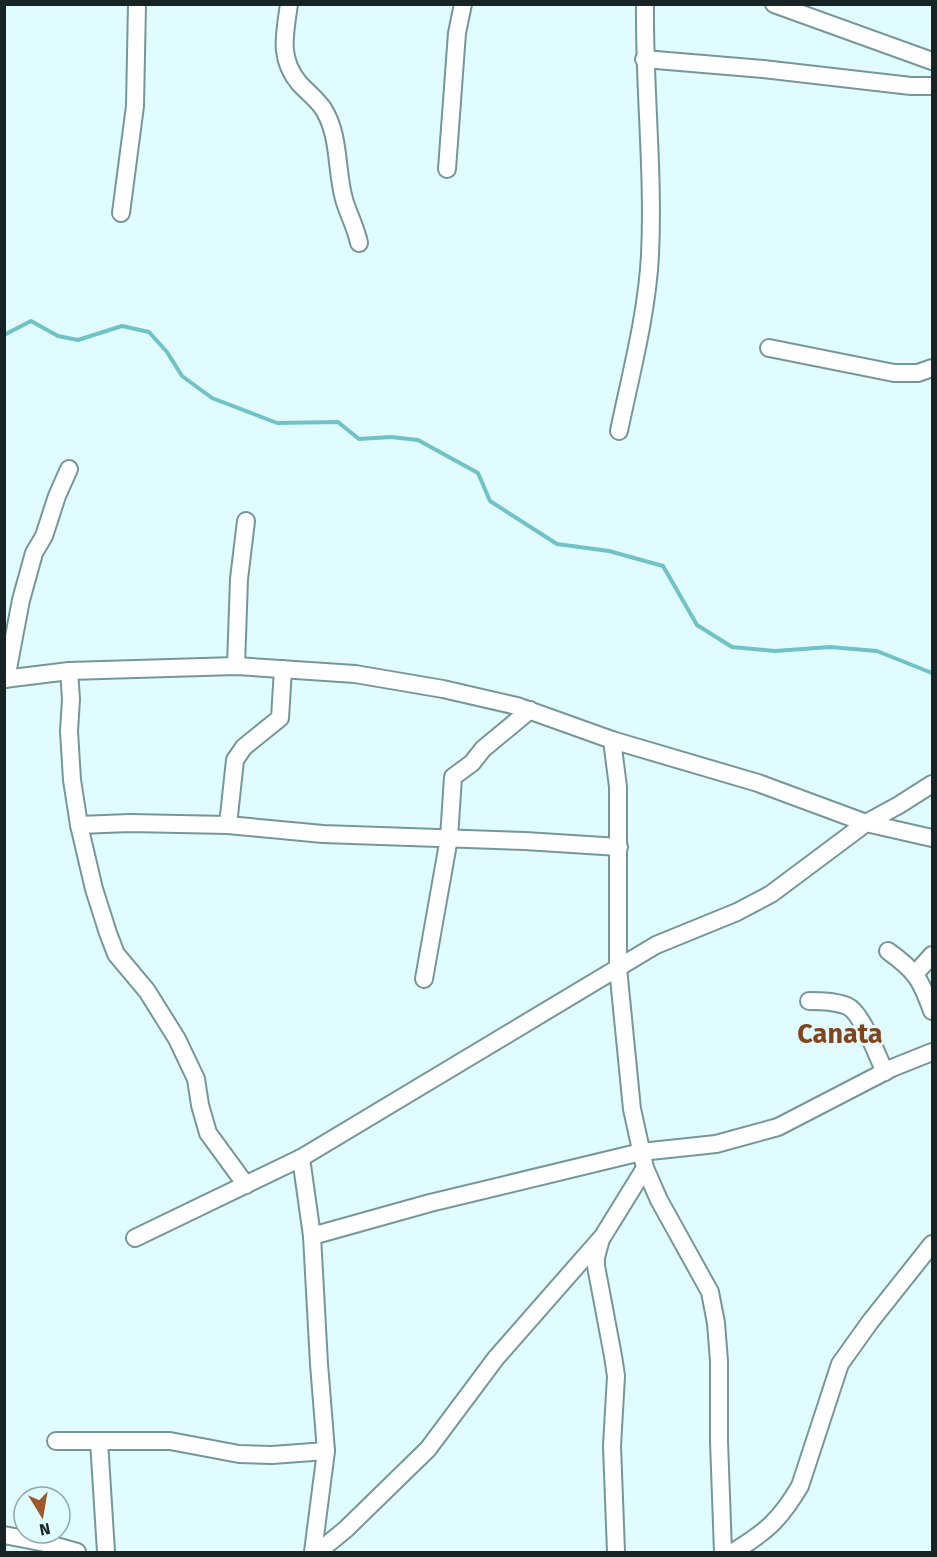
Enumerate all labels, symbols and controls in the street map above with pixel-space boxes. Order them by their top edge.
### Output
district label: Canata [797,1018,883,1050]
north arrow [12,1485,72,1545]
text: N [38,1519,52,1540]

